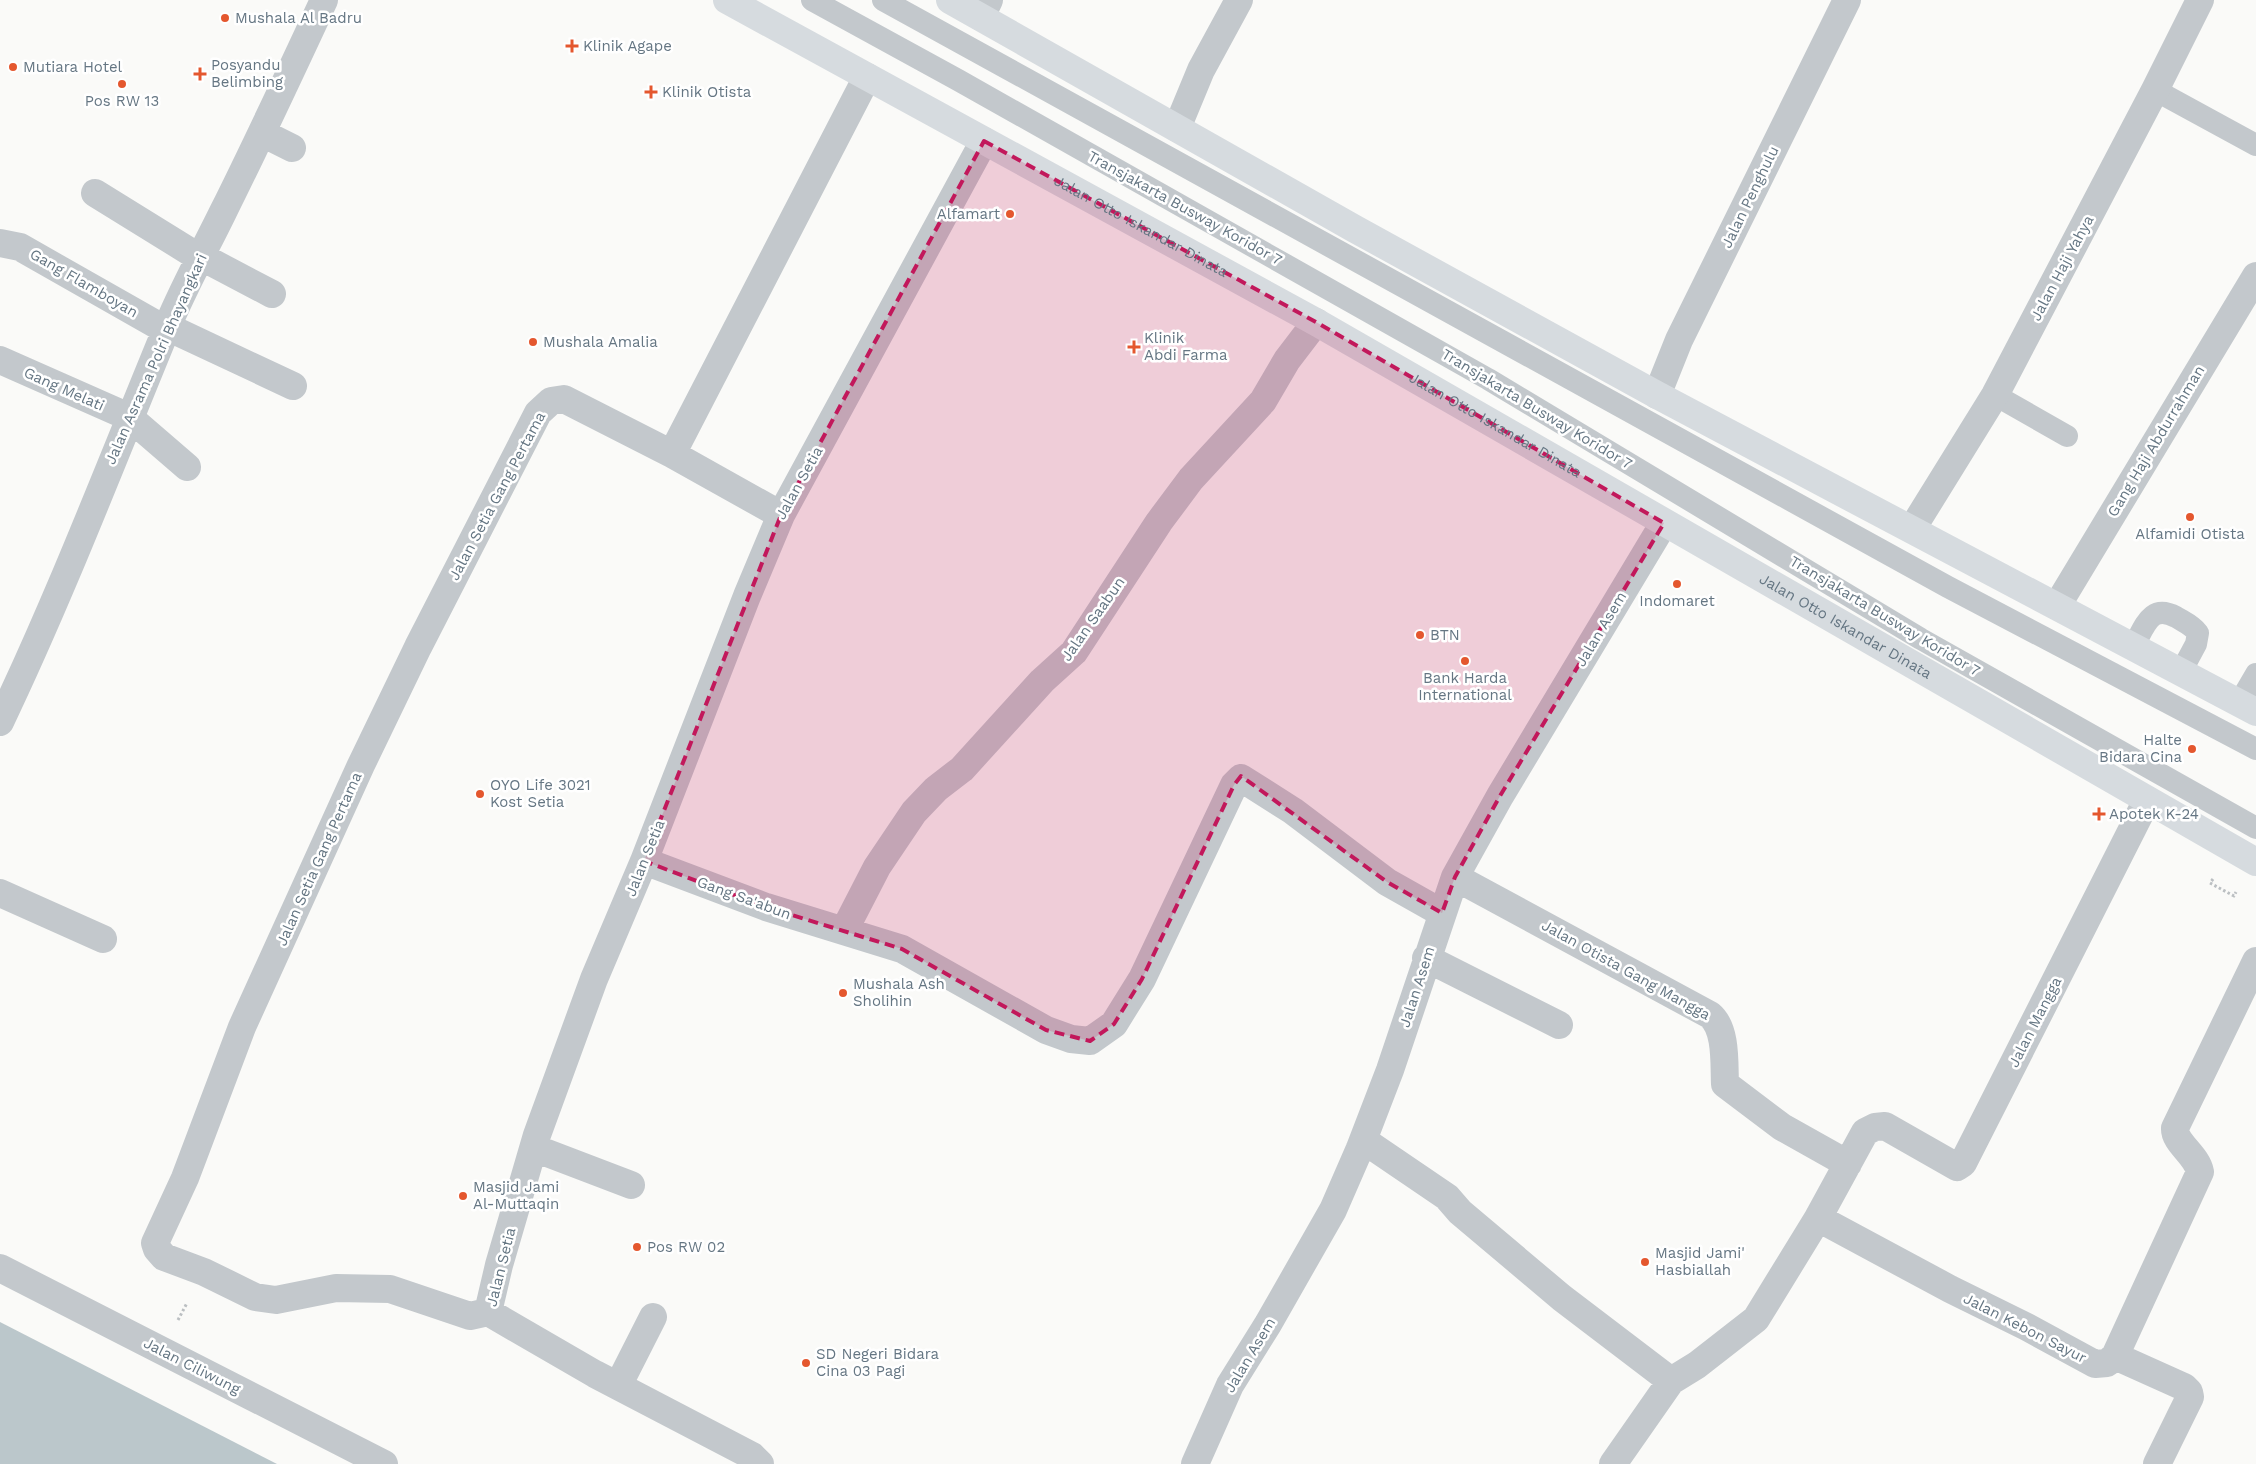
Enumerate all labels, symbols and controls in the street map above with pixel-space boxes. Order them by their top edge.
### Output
place label: Mushala Al Badru [235,9,362,27]
marker: Mushala Al Badru [219,12,231,24]
place label: Klinik Agape [583,37,672,55]
marker: Klinik Agape [565,39,579,53]
place label: Posyandu Belimbing [211,56,283,91]
place label: Mutiara Hotel [23,58,123,76]
marker: Mutiara Hotel [7,61,19,73]
marker: Posyandu Belimbing [193,67,207,81]
marker: Pos RW 13 [116,78,128,90]
place label: Klinik Otista [662,83,752,101]
marker: Klinik Otista [644,85,658,99]
place label: Pos RW 13 [85,92,159,110]
street label: Jalan Penghulu [1717,143,1783,251]
street label: Transjakarta Busway Koridor 7 [1085,147,1285,269]
street label: Jalan Otto Iskandar Dinata [1051,172,1232,281]
place label: Alfamart [937,205,1001,223]
marker: Alfamart [1004,208,1016,220]
street label: Jalan Haji Yahya [2027,212,2098,324]
street label: Gang Flamboyan [27,245,141,321]
street label: Jalan Asrama Polri Bhayangkari [101,251,211,467]
place label: Klinik Abdi Farma [1144,329,1228,364]
place label: Mushala Amalia [543,333,658,351]
marker: Mushala Amalia [527,336,539,348]
marker: Klinik Abdi Farma [1128,341,1140,353]
street label: Transjakarta Busway Koridor 7 [1438,345,1636,473]
street label: Gang Haji Abdurrahman [2104,362,2208,520]
street label: Gang Melati [21,363,107,415]
street label: Jalan Otto Iskandar Dinata [1406,368,1585,482]
street label: Jalan Setia Gang Pertama [445,408,549,583]
street label: Jalan Setia [771,443,827,523]
marker: Alfamidi Otista [2184,511,2196,523]
place label: Alfamidi Otista [2135,525,2245,543]
street label: Transjakarta Busway Koridor 7 [1786,552,1984,680]
street label: Jalan Otto Iskandar Dinata [1756,570,1935,683]
street label: Jalan Saabun [1057,573,1129,665]
marker: Indomaret [1671,578,1683,590]
street label: Jalan Asem [1572,588,1630,670]
place label: Indomaret [1639,592,1715,610]
place label: BTN [1430,626,1460,644]
marker: BTN [1414,629,1426,641]
marker: Bank Harda International [1459,655,1471,667]
place label: Bank Harda International [1418,669,1512,704]
place label: Halte Bidara Cina [2099,731,2183,766]
marker: Halte Bidara Cina [2186,743,2198,755]
street label: Jalan Setia Gang Pertama [272,769,366,949]
place label: OYO Life 3021 Kost Setia [490,776,591,811]
marker: OYO Life 3021 Kost Setia [474,788,486,800]
place label: Apotek K-24 [2109,805,2199,823]
marker: Apotek K-24 [2093,808,2105,820]
street label: Jalan Setia [621,817,669,899]
street label: Gang Sa'abun [695,873,793,923]
street label: Jalan Otista Gang Mangga [1539,916,1714,1024]
street label: Jalan Asem [1395,944,1439,1030]
street label: Jalan Mangga [2004,973,2066,1070]
place label: Mushala Ash Sholihin [853,975,945,1010]
marker: Mushala Ash Sholihin [837,987,849,999]
place label: Masjid Jami Al-Muttaqin [473,1178,559,1213]
marker: Masjid Jami Al-Muttaqin [457,1190,469,1202]
street label: Jalan Setia [482,1225,520,1308]
place label: Pos RW 02 [647,1238,725,1256]
marker: Pos RW 02 [631,1241,643,1253]
place label: Masjid Jami' Hasbiallah [1655,1244,1745,1279]
marker: Masjid Jami' Hasbiallah [1639,1256,1651,1268]
street label: Jalan Kebon Sayur [1961,1289,2089,1367]
street label: Jalan Asem [1221,1314,1279,1396]
street label: Jalan Ciliwung [141,1334,243,1398]
place label: SD Negeri Bidara Cina 03 Pagi [816,1345,940,1380]
marker: SD Negeri Bidara Cina 03 Pagi [800,1357,812,1369]

